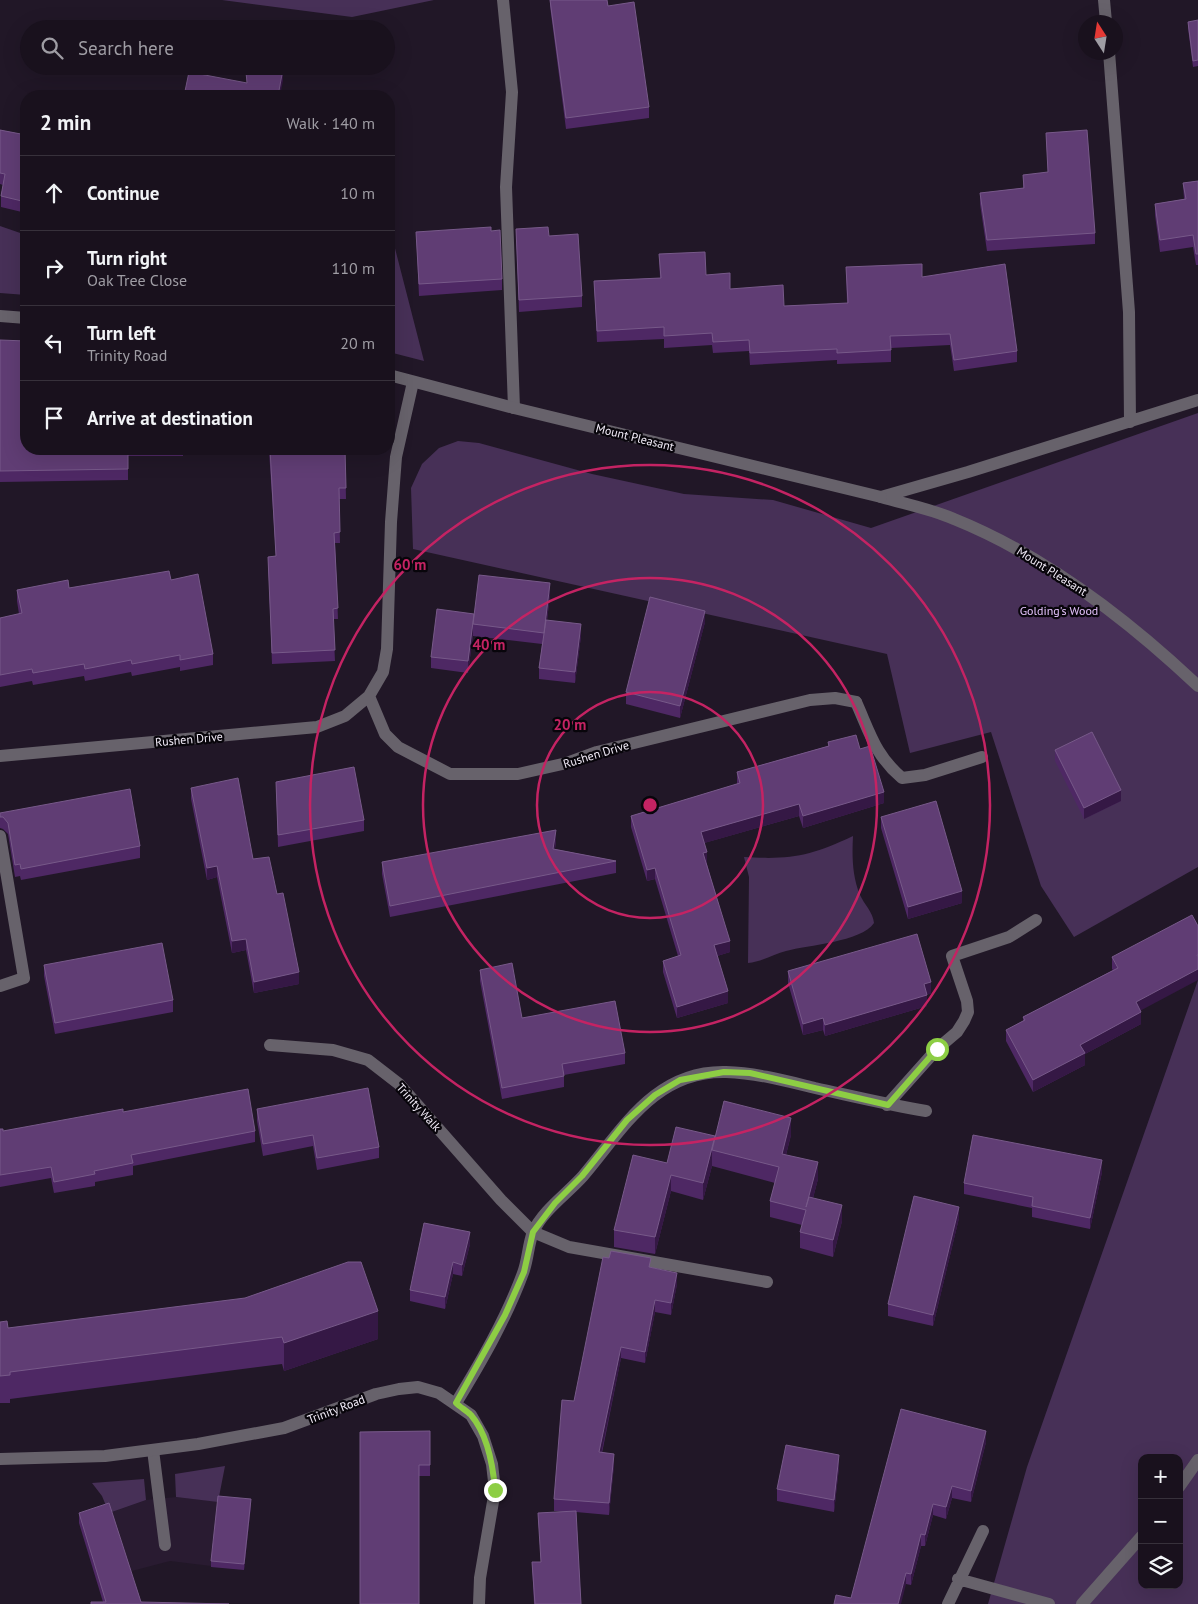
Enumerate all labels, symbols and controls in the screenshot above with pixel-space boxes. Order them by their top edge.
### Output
north arrow [1078,15,1123,60]
search box [20,20,395,75]
icon: search [38,34,66,62]
text: Search here [78,36,174,60]
text: 2 min [40,109,91,136]
text: Walk · 140 m [286,113,375,133]
icon: ahead [40,179,68,207]
text: Continue [87,181,159,205]
text: 10 m [340,183,375,203]
text: Turn right [87,246,167,270]
icon: right [40,254,68,282]
text: 110 m [332,258,375,278]
text: Oak Tree Close [87,270,187,290]
text: Turn left [87,321,156,345]
icon: left [40,329,68,357]
text: 20 m [340,333,375,353]
text: Trinity Road [87,345,167,365]
icon: arrive [40,404,68,432]
text: Arrive at destination [87,406,253,430]
street label: Mount Pleasant [594,420,676,454]
street label: Mount Pleasant [1014,543,1090,599]
text: 60 m [394,555,426,574]
park label: Golding's Wood [1020,603,1098,618]
text: 40 m [473,635,505,654]
text: 20 m [554,715,586,734]
street label: Rushen Drive [155,729,223,749]
street label: Rushen Drive [561,737,631,771]
centre of rings [641,796,659,814]
route start [926,1038,949,1061]
street label: Trinity Walk [394,1080,445,1134]
street label: Trinity Road [305,1391,367,1427]
map controls [1138,1454,1183,1589]
button: + [1138,1454,1183,1499]
route end [484,1479,507,1502]
button: − [1138,1499,1183,1544]
button: layers [1138,1544,1183,1589]

